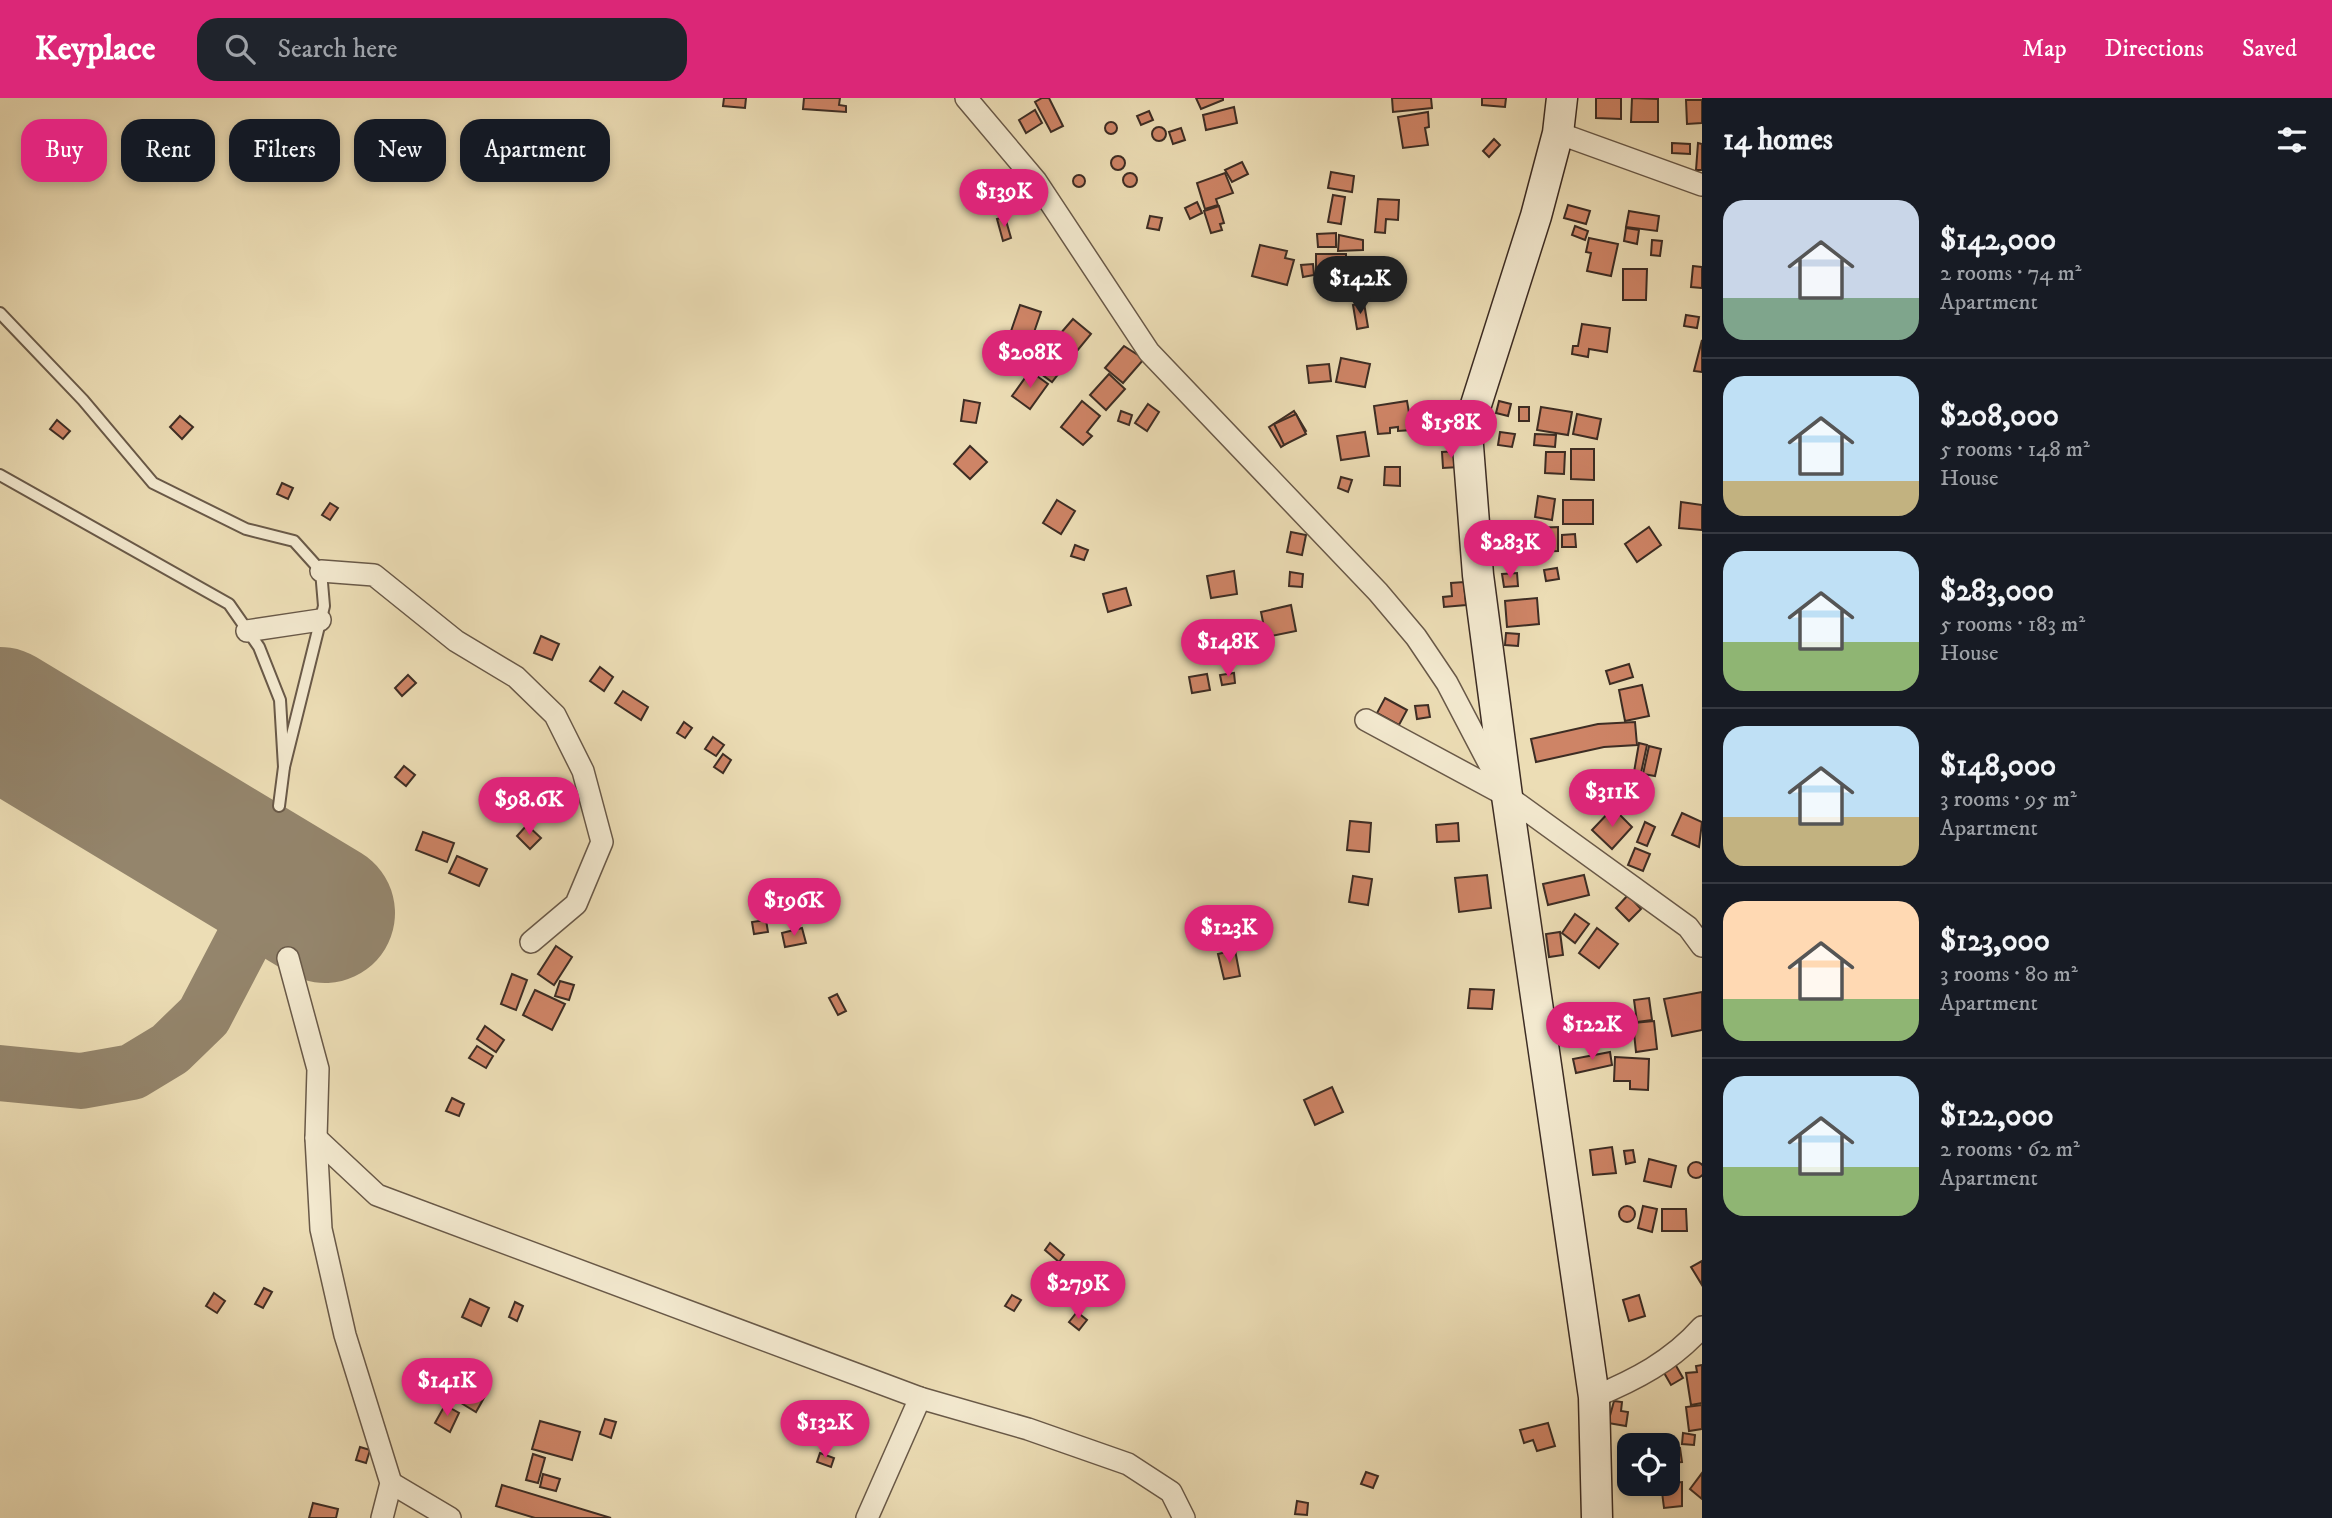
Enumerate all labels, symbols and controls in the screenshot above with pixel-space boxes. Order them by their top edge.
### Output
search box [197,18,687,81]
text: Keyplace [35,29,155,70]
icon: search [221,30,259,68]
text: Search here [277,33,398,66]
text: Map [2022,34,2067,64]
text: Directions [2105,34,2204,64]
text: Saved [2242,34,2297,64]
chip: Buy [21,119,107,182]
chip: Rent [121,119,215,182]
chip: Filters [229,119,340,182]
chip: New [354,119,446,182]
chip: Apartment [460,119,610,182]
icon: filters [2273,121,2311,159]
text: 14 homes [1723,122,1833,159]
pin: $139K [955,170,1053,229]
text: $139K [975,177,1033,206]
text: $142,000 [1940,222,2056,259]
icon: home [1779,228,1863,312]
pin: $142K [1311,256,1409,316]
text: 2 rooms · 74 m² [1940,259,2081,288]
text: $142K [1329,264,1391,293]
text: Apartment [1940,288,2038,317]
pin: $208K [981,330,1079,390]
text: $208K [998,338,1062,367]
text: $208,000 [1940,398,2059,435]
pin: $158K [1402,400,1500,460]
icon: home [1779,404,1863,488]
text: $158K [1421,408,1481,437]
text: 5 rooms · 148 m² [1940,435,2090,464]
text: House [1940,464,1998,493]
pin: $283K [1461,520,1559,580]
text: $283K [1480,528,1540,557]
text: $283,000 [1940,573,2054,610]
icon: home [1779,579,1863,663]
text: 5 rooms · 183 m² [1940,610,2085,639]
pin: $148K [1179,620,1277,679]
text: $148K [1197,627,1259,656]
text: House [1940,639,1998,668]
text: $148,000 [1940,748,2056,785]
icon: home [1779,754,1863,838]
pin: $311K [1563,770,1661,829]
text: $311K [1585,777,1639,806]
pin: $98.6K [472,778,586,837]
text: $98.6K [494,785,564,814]
text: 3 rooms · 95 m² [1940,785,2077,814]
text: Apartment [1940,814,2038,843]
pin: $196K [745,878,843,938]
text: $196K [764,886,824,915]
pin: $123K [1180,906,1278,965]
text: $123K [1200,913,1258,942]
text: $123,000 [1940,923,2050,960]
icon: home [1779,929,1863,1013]
text: 3 rooms · 80 m² [1940,960,2078,989]
text: Apartment [1940,989,2038,1018]
pin: $122K [1543,1002,1641,1062]
text: $122K [1562,1010,1622,1039]
text: $122,000 [1940,1098,2054,1135]
icon: home [1779,1104,1863,1188]
text: 2 rooms · 62 m² [1940,1135,2080,1164]
text: Apartment [1940,1164,2038,1193]
pin: $279K [1029,1262,1127,1321]
text: $279K [1046,1269,1110,1298]
pin: $141K [398,1358,496,1418]
text: $141K [418,1366,476,1395]
pin: $132K [776,1400,874,1460]
text: $132K [796,1408,854,1437]
map controls [1617,1433,1680,1496]
button: locate [1617,1433,1680,1496]

